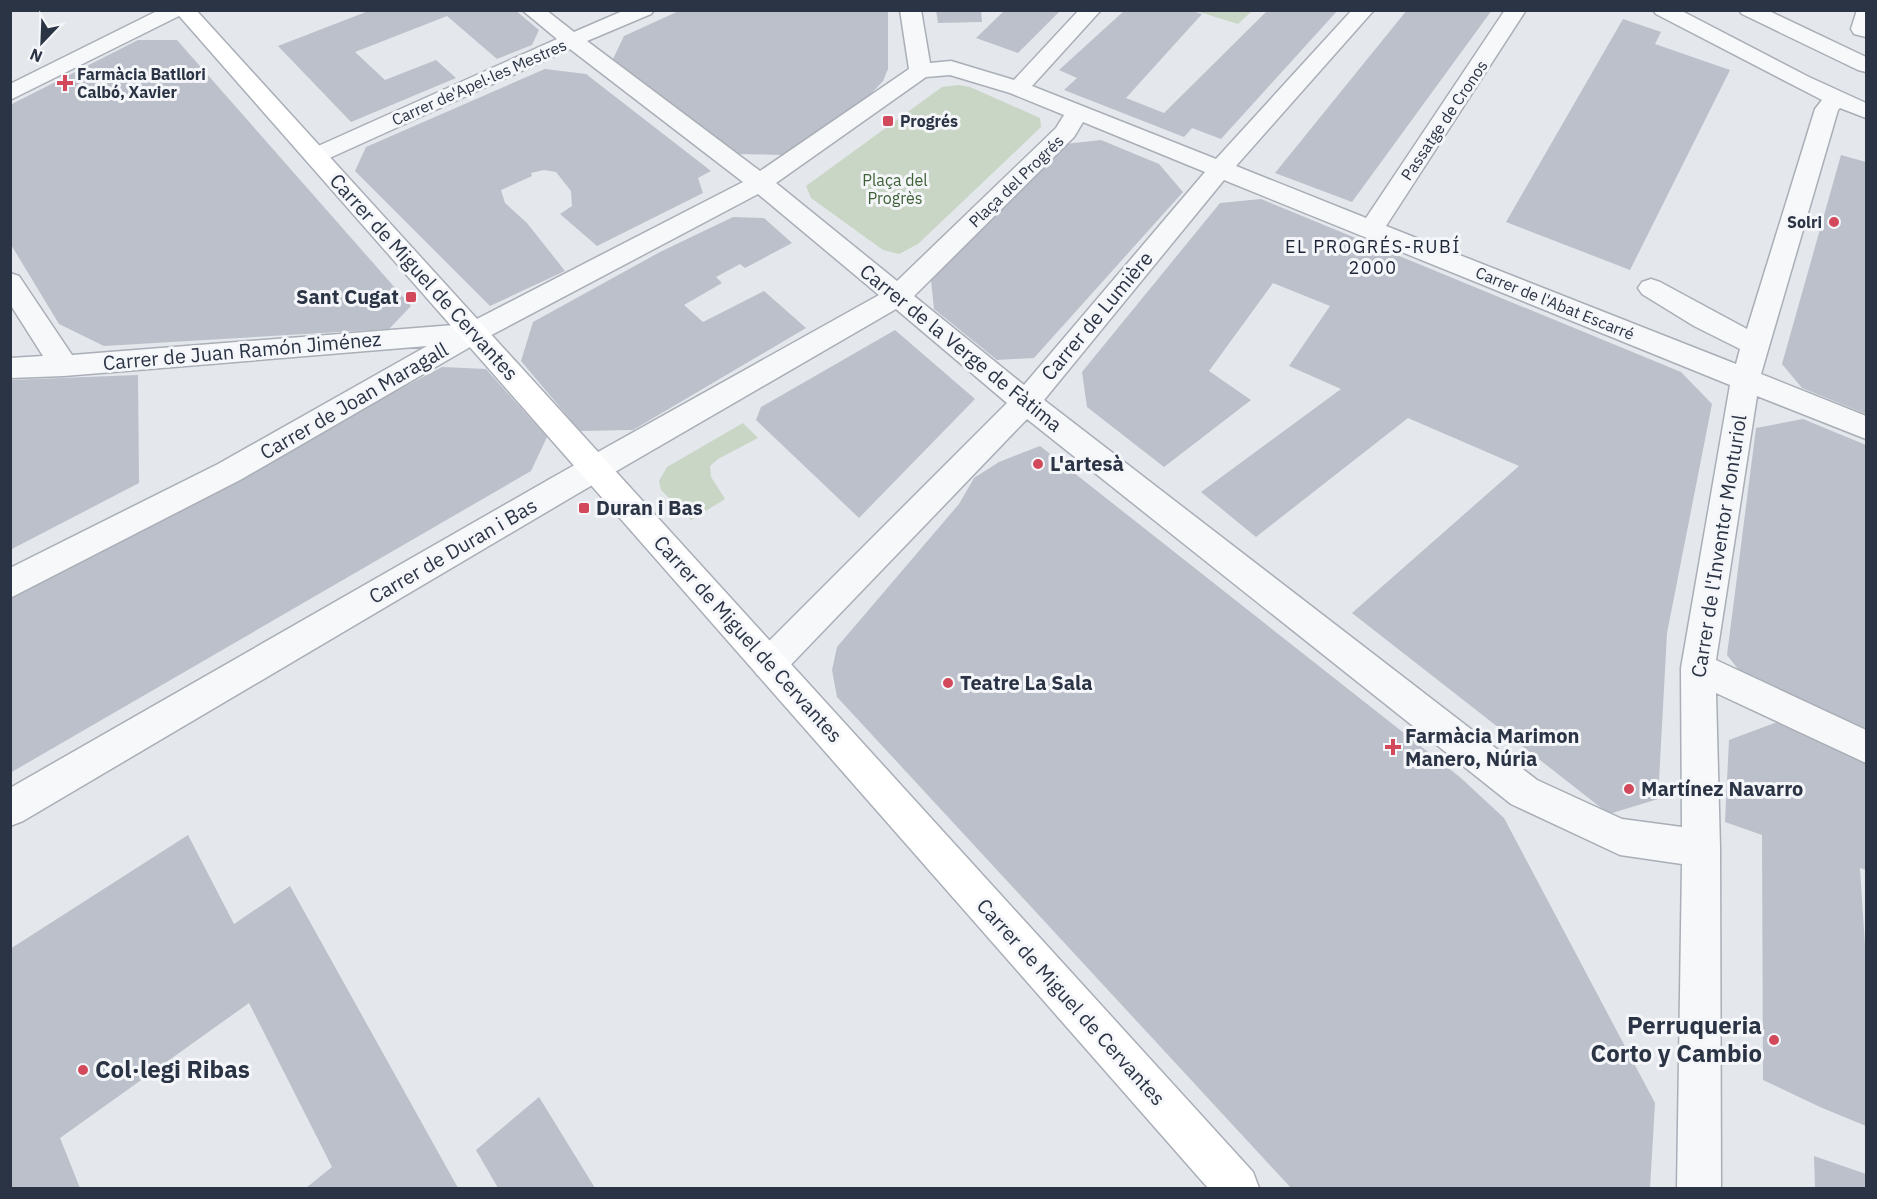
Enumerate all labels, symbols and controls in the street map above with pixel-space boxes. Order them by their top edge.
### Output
north arrow [12,12,72,72]
street label: Carrer de'Apel·les Mestres [388,34,570,130]
text: N [27,44,45,67]
street label: Passatge de Cronos [1396,56,1492,184]
place label: Farmàcia Batllori Calbó, Xavier [77,64,206,102]
marker: Farmàcia Batllori Calbó, Xavier [58,76,72,90]
place label: Progrés [900,111,958,131]
marker: Progrés [881,114,895,128]
street label: Plaça del Progrés [964,131,1068,231]
street label: Carrer de Miguel de Cervantes [324,167,525,386]
park label: Plaça del Progrès [862,170,928,208]
place label: Solri [1787,212,1822,232]
marker: Solri [1827,215,1841,229]
district label: EL PROGRÉS-RUBÍ 2000 [1285,235,1461,279]
street label: Carrer de Lumière [1035,245,1159,386]
street label: Carrer de la Verge de Fàtima [855,258,1068,438]
street label: Carrer de l'Abat Escarré [1473,262,1638,344]
place label: Sant Cugat [296,283,399,310]
marker: Sant Cugat [404,290,418,304]
street label: Carrer de Juan Ramón Jiménez [102,325,382,376]
street label: Carrer de Joan Maragall [255,336,453,466]
street label: Carrer de l'Inventor Monturiol [1684,413,1753,679]
place label: L'artesà [1050,450,1124,477]
marker: L'artesà [1031,457,1045,471]
street label: Carrer de Duran i Bas [364,491,542,610]
place label: Duran i Bas [596,494,703,521]
marker: Duran i Bas [577,501,591,515]
street label: Carrer de Miguel de Cervantes [648,529,849,748]
place label: Teatre La Sala [960,669,1093,696]
marker: Teatre La Sala [941,676,955,690]
place label: Farmàcia Marimon Manero, Núria [1405,722,1579,772]
marker: Farmàcia Marimon Manero, Núria [1386,740,1400,754]
place label: Martínez Navarro [1641,775,1803,802]
marker: Martínez Navarro [1622,782,1636,796]
street label: Carrer de Miguel de Cervantes [971,892,1172,1111]
place label: Perruqueria Corto y Cambio [1591,1009,1762,1069]
marker: Perruqueria Corto y Cambio [1767,1033,1781,1047]
place label: Col·legi Ribas [95,1053,250,1085]
marker: Col·legi Ribas [76,1063,90,1077]

